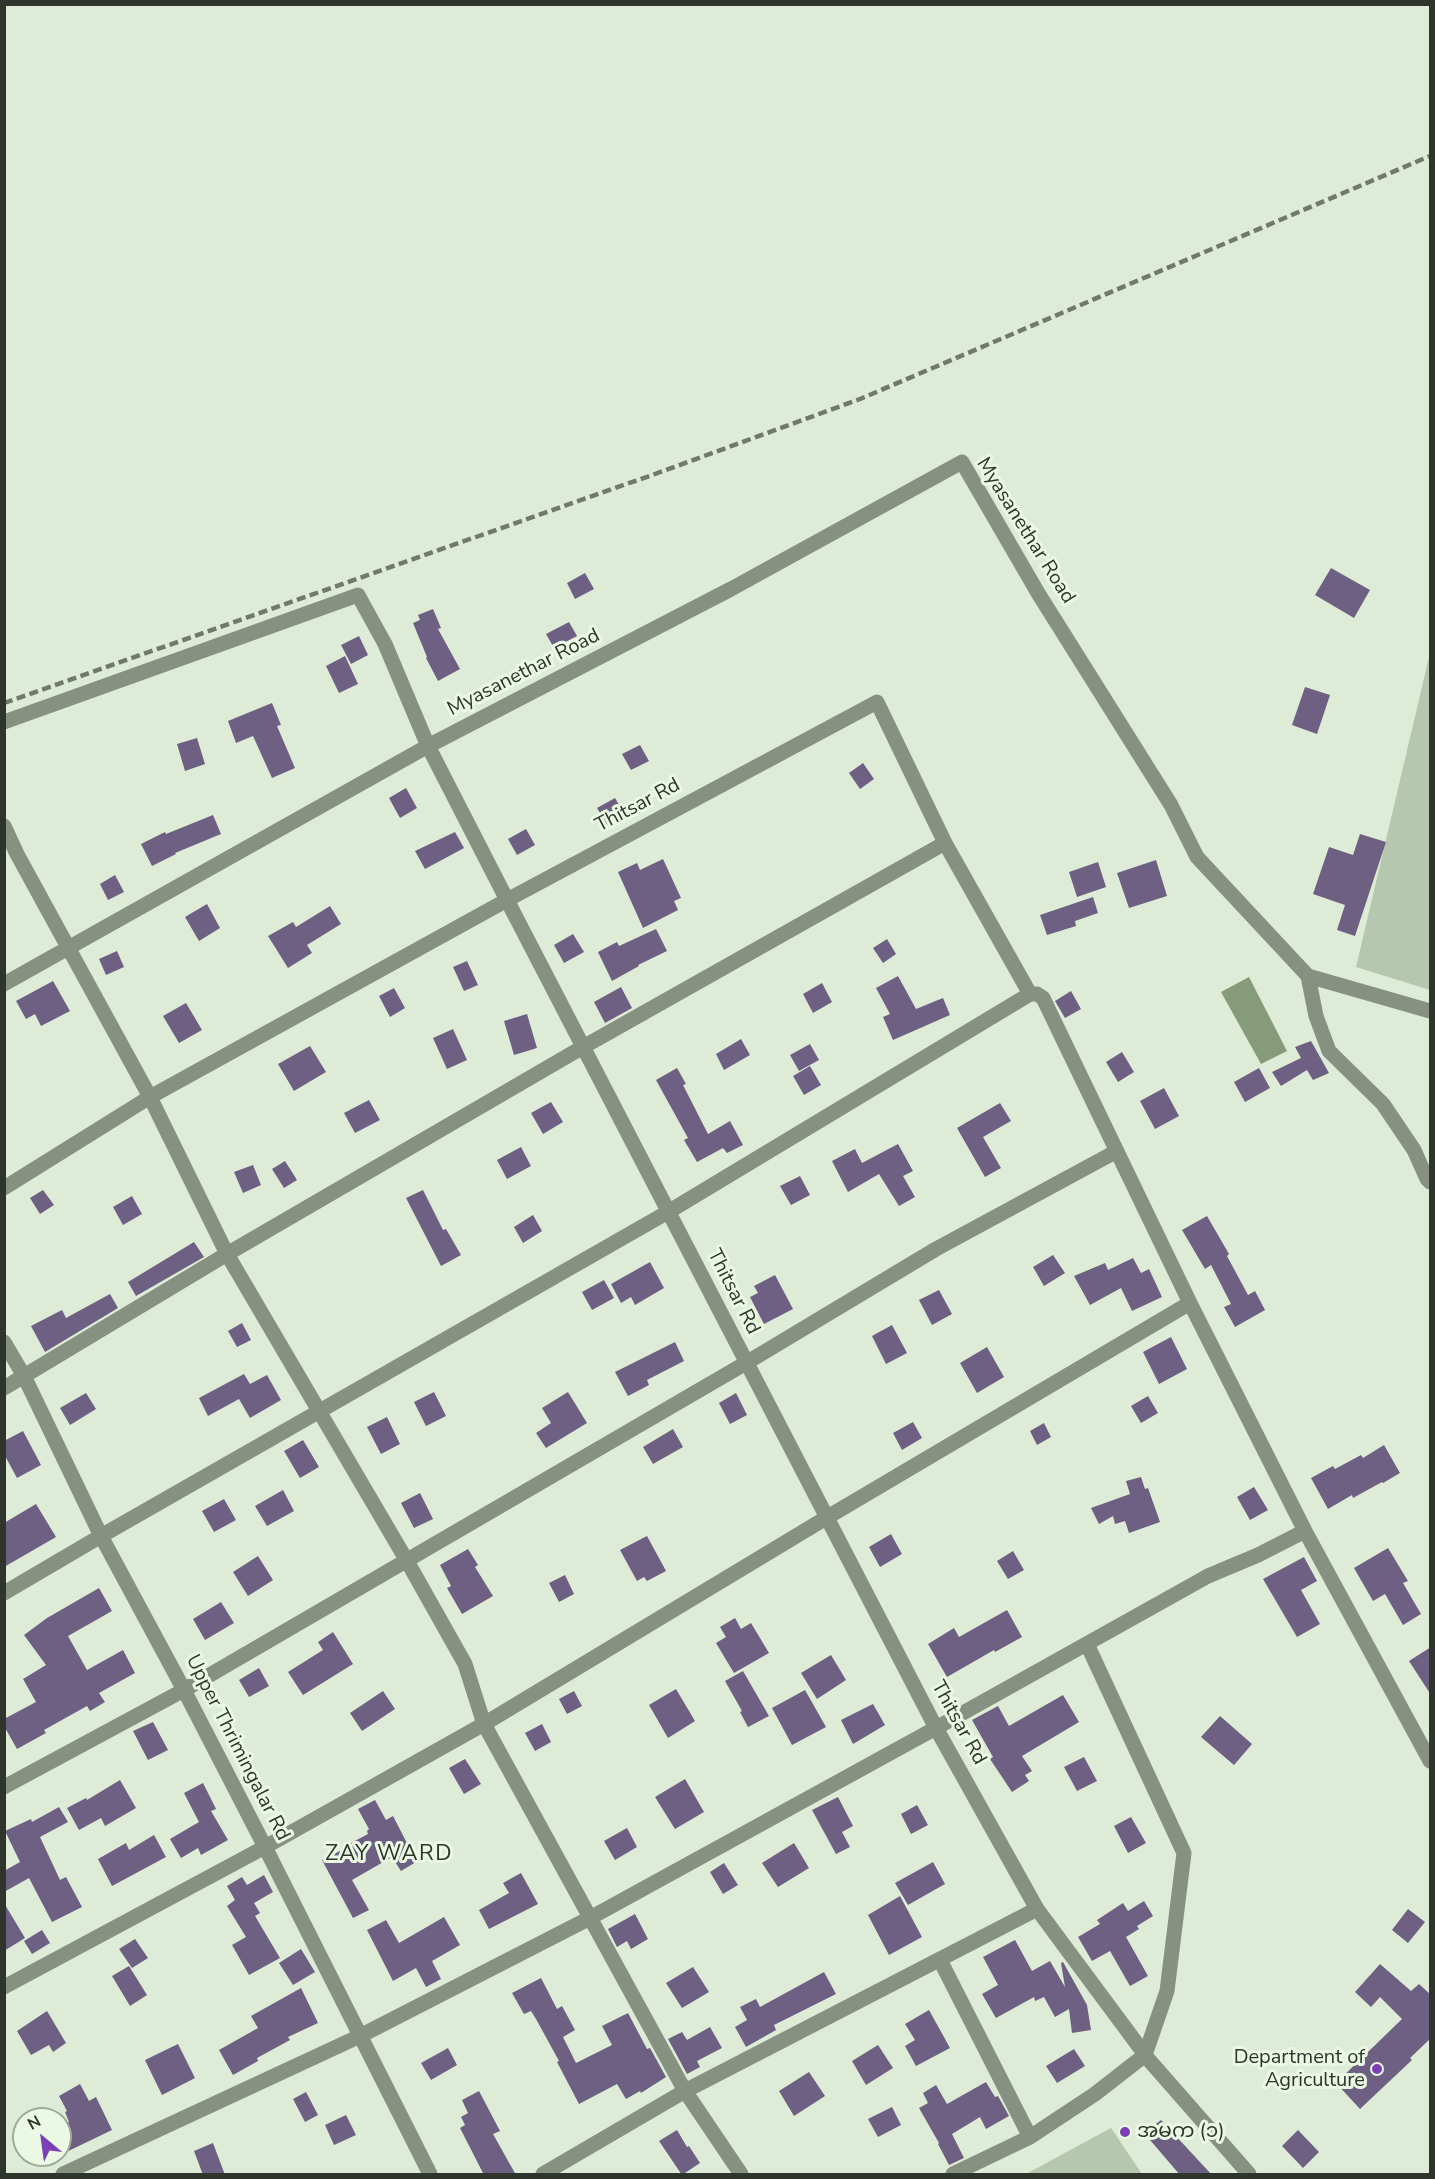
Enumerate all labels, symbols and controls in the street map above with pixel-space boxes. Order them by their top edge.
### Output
street label: Myasanethar Road [970,453,1080,609]
street label: Myasanethar Road [444,624,604,722]
street label: Thitsar Rd [592,774,684,838]
street label: Thitsar Rd [701,1245,765,1339]
street label: Upper Thrimingalar Rd [180,1651,294,1845]
street label: Thitsar Rd [925,1677,991,1769]
district label: ZAY WARD [325,1842,453,1868]
place label: Department of Agriculture [1234,2046,1365,2093]
marker: Department of Agriculture [1370,2062,1384,2076]
north arrow [12,2107,72,2167]
text: N [24,2110,45,2136]
place label: အမက (၁) [1137,2120,1225,2144]
marker: အမက (၁) [1118,2125,1132,2139]

